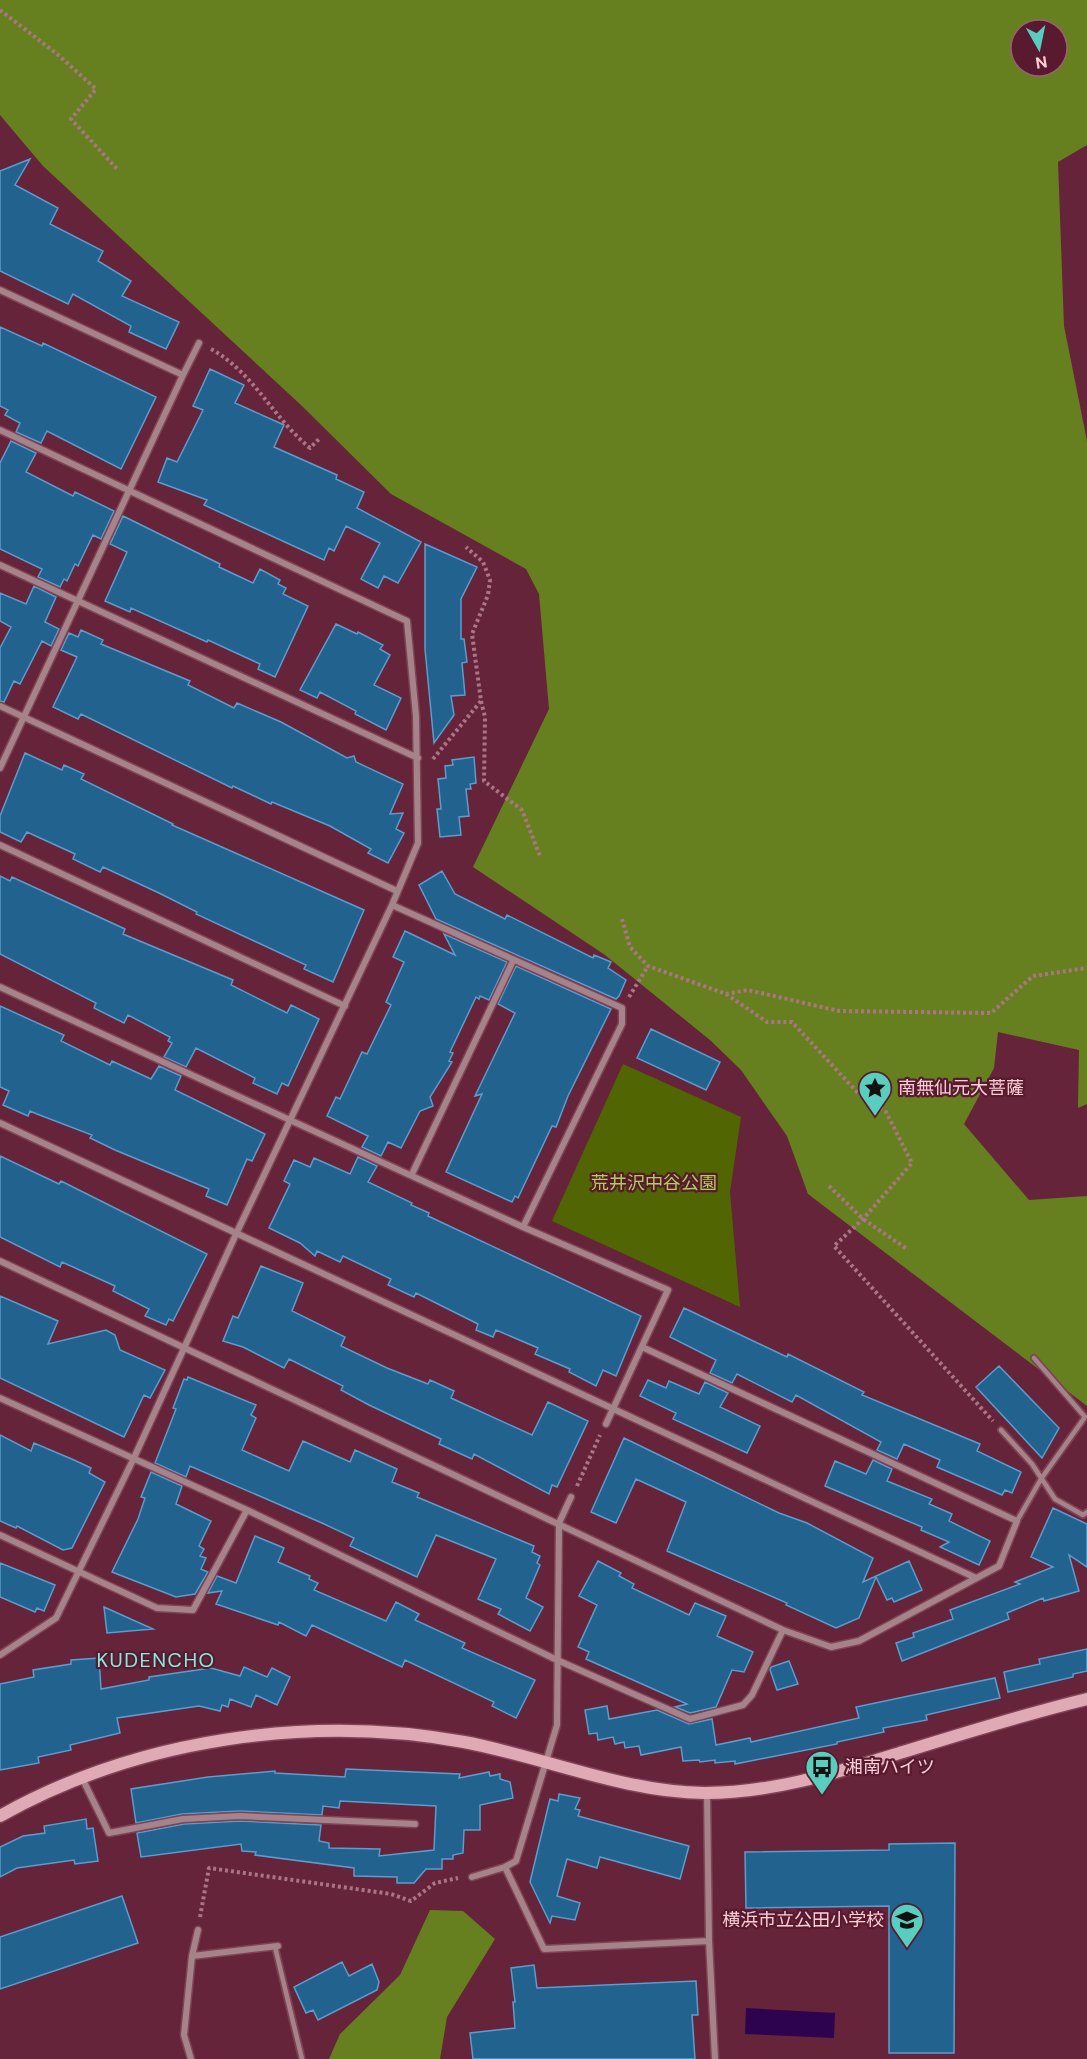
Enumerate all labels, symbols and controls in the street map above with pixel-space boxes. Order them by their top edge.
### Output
north arrow [1009,18,1069,78]
text: N [1034,51,1049,74]
place icon: 南無仙元大菩薩 [857,1070,893,1117]
place label: 南無仙元大菩薩 [898,1076,1024,1100]
park label: 荒井沢中谷公園 [591,1171,717,1195]
district label: KUDENCHO [96,1647,216,1673]
bus stop icon: 湘南ハイツ [804,1749,840,1796]
place label: 湘南ハイツ [845,1755,935,1779]
school or university icon: 横浜市立公田小学校 [889,1902,925,1949]
place label: 横浜市立公田小学校 [722,1908,884,1932]

